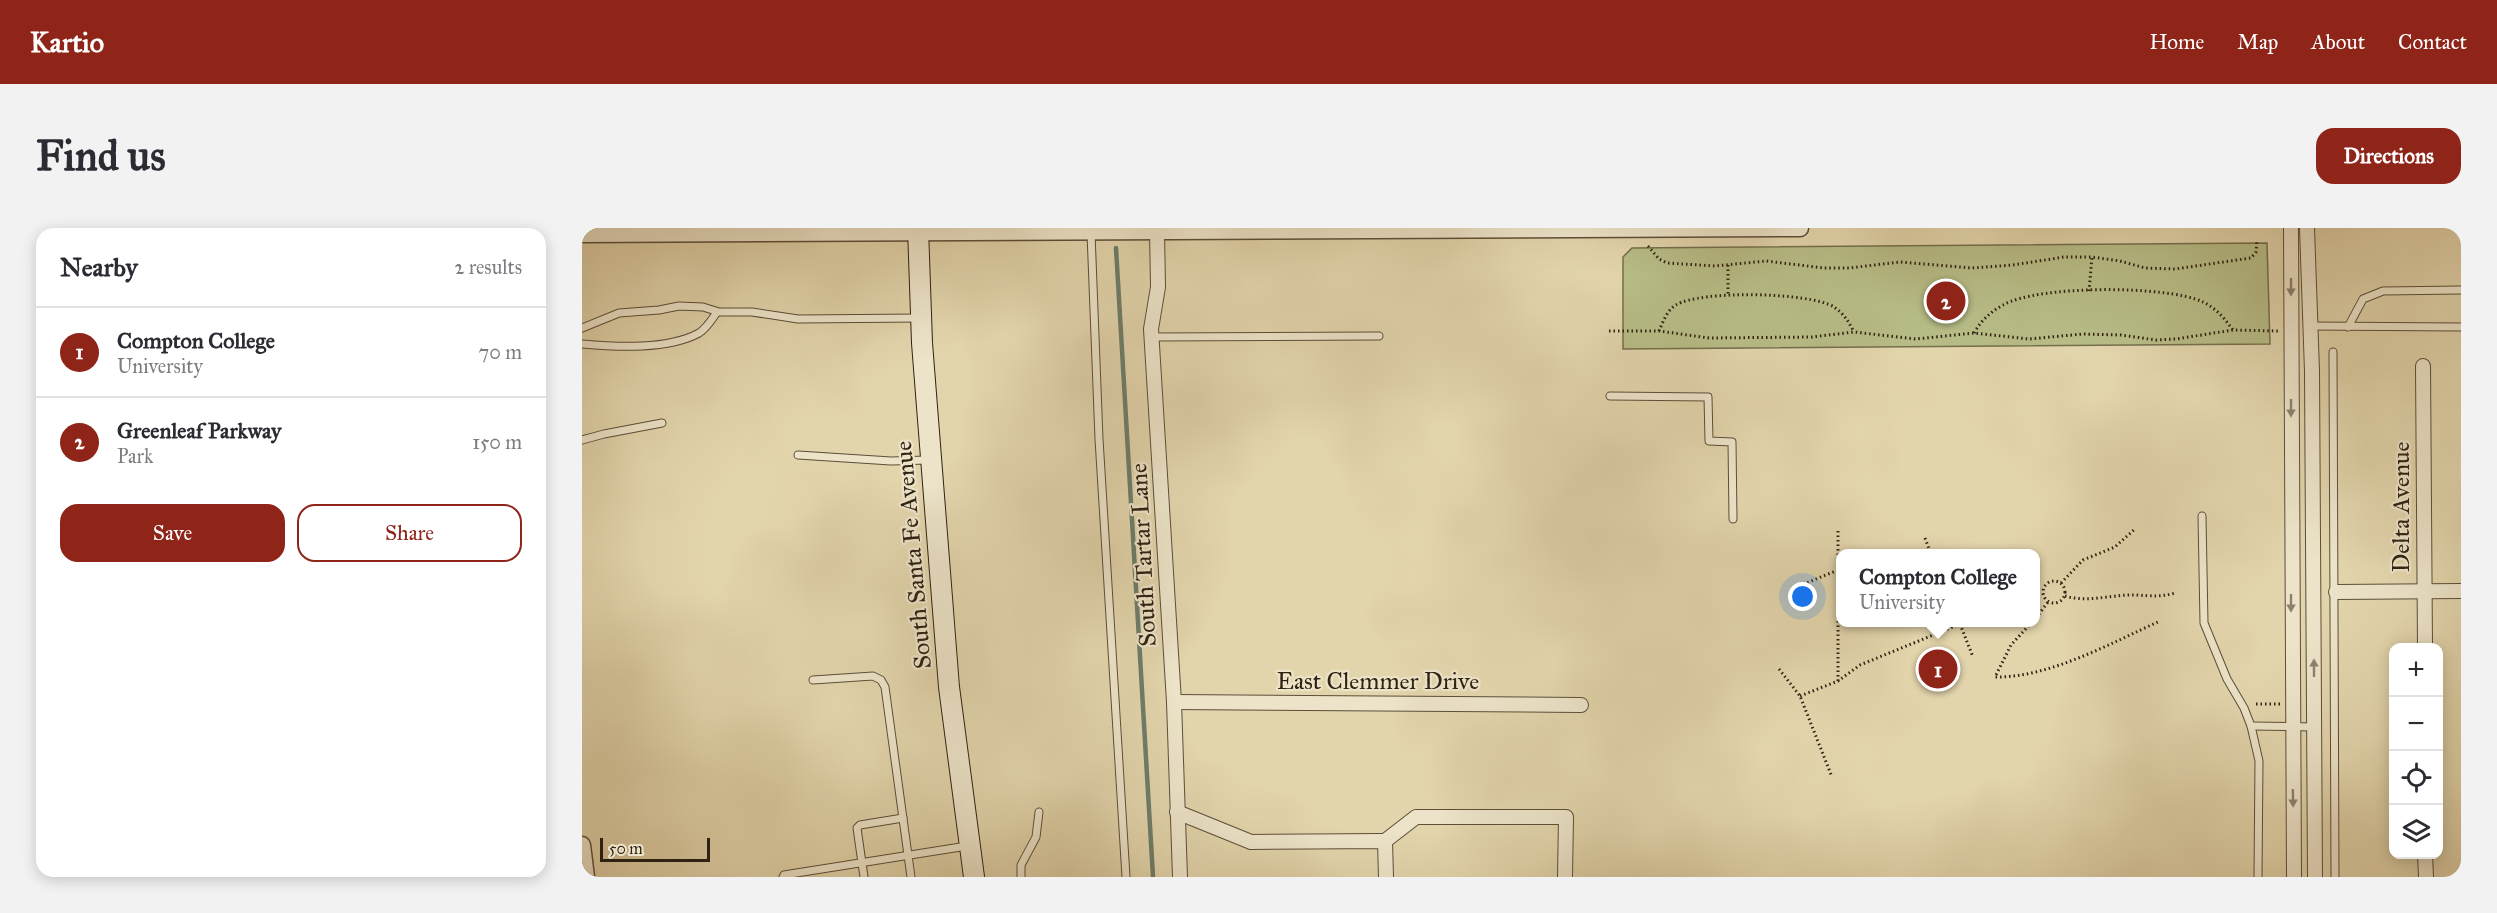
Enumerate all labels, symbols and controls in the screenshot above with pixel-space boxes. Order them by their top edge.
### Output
text: Kartio [30,25,104,60]
text: Home [2149,29,2204,55]
text: Map [2237,29,2278,55]
text: About [2311,29,2365,55]
text: Contact [2398,29,2467,55]
button: Directions [2316,128,2461,184]
text: Find us [36,130,166,182]
text: Nearby [60,251,138,283]
text: 2 results [454,255,522,279]
one-way arrow [2286,277,2296,296]
pin: 2 [1926,278,1966,324]
text: Compton College [117,327,275,354]
text: 1 [76,340,83,364]
text: 70 m [479,340,522,364]
text: University [117,354,203,378]
one-way arrow [2286,399,2296,418]
text: Greenleaf Parkway [117,417,281,444]
text: 2 [75,430,84,454]
text: 150 m [472,430,522,454]
street label: South Santa Fe Avenue [888,440,938,670]
street label: Delta Avenue [2386,441,2416,573]
text: Park [117,444,153,468]
street label: South Tartar Lane [1123,463,1163,647]
button: Save [60,504,285,562]
button: Share [297,504,522,562]
popup [1836,549,2040,627]
text: Compton College [1859,563,2017,590]
your location [1788,582,1817,611]
text: University [1859,590,1945,614]
one-way arrow [2286,594,2296,613]
map controls [2389,643,2443,859]
button: + [2389,643,2443,697]
pin: 1 [1918,646,1958,692]
one-way arrow [2309,659,2319,678]
street label: East Clemmer Drive [1277,666,1479,696]
button: − [2389,697,2443,751]
button: locate [2389,751,2443,805]
one-way arrow [2288,789,2298,808]
button: layers [2389,805,2443,859]
scale bar [600,835,710,862]
text: 50 m [609,839,643,858]

